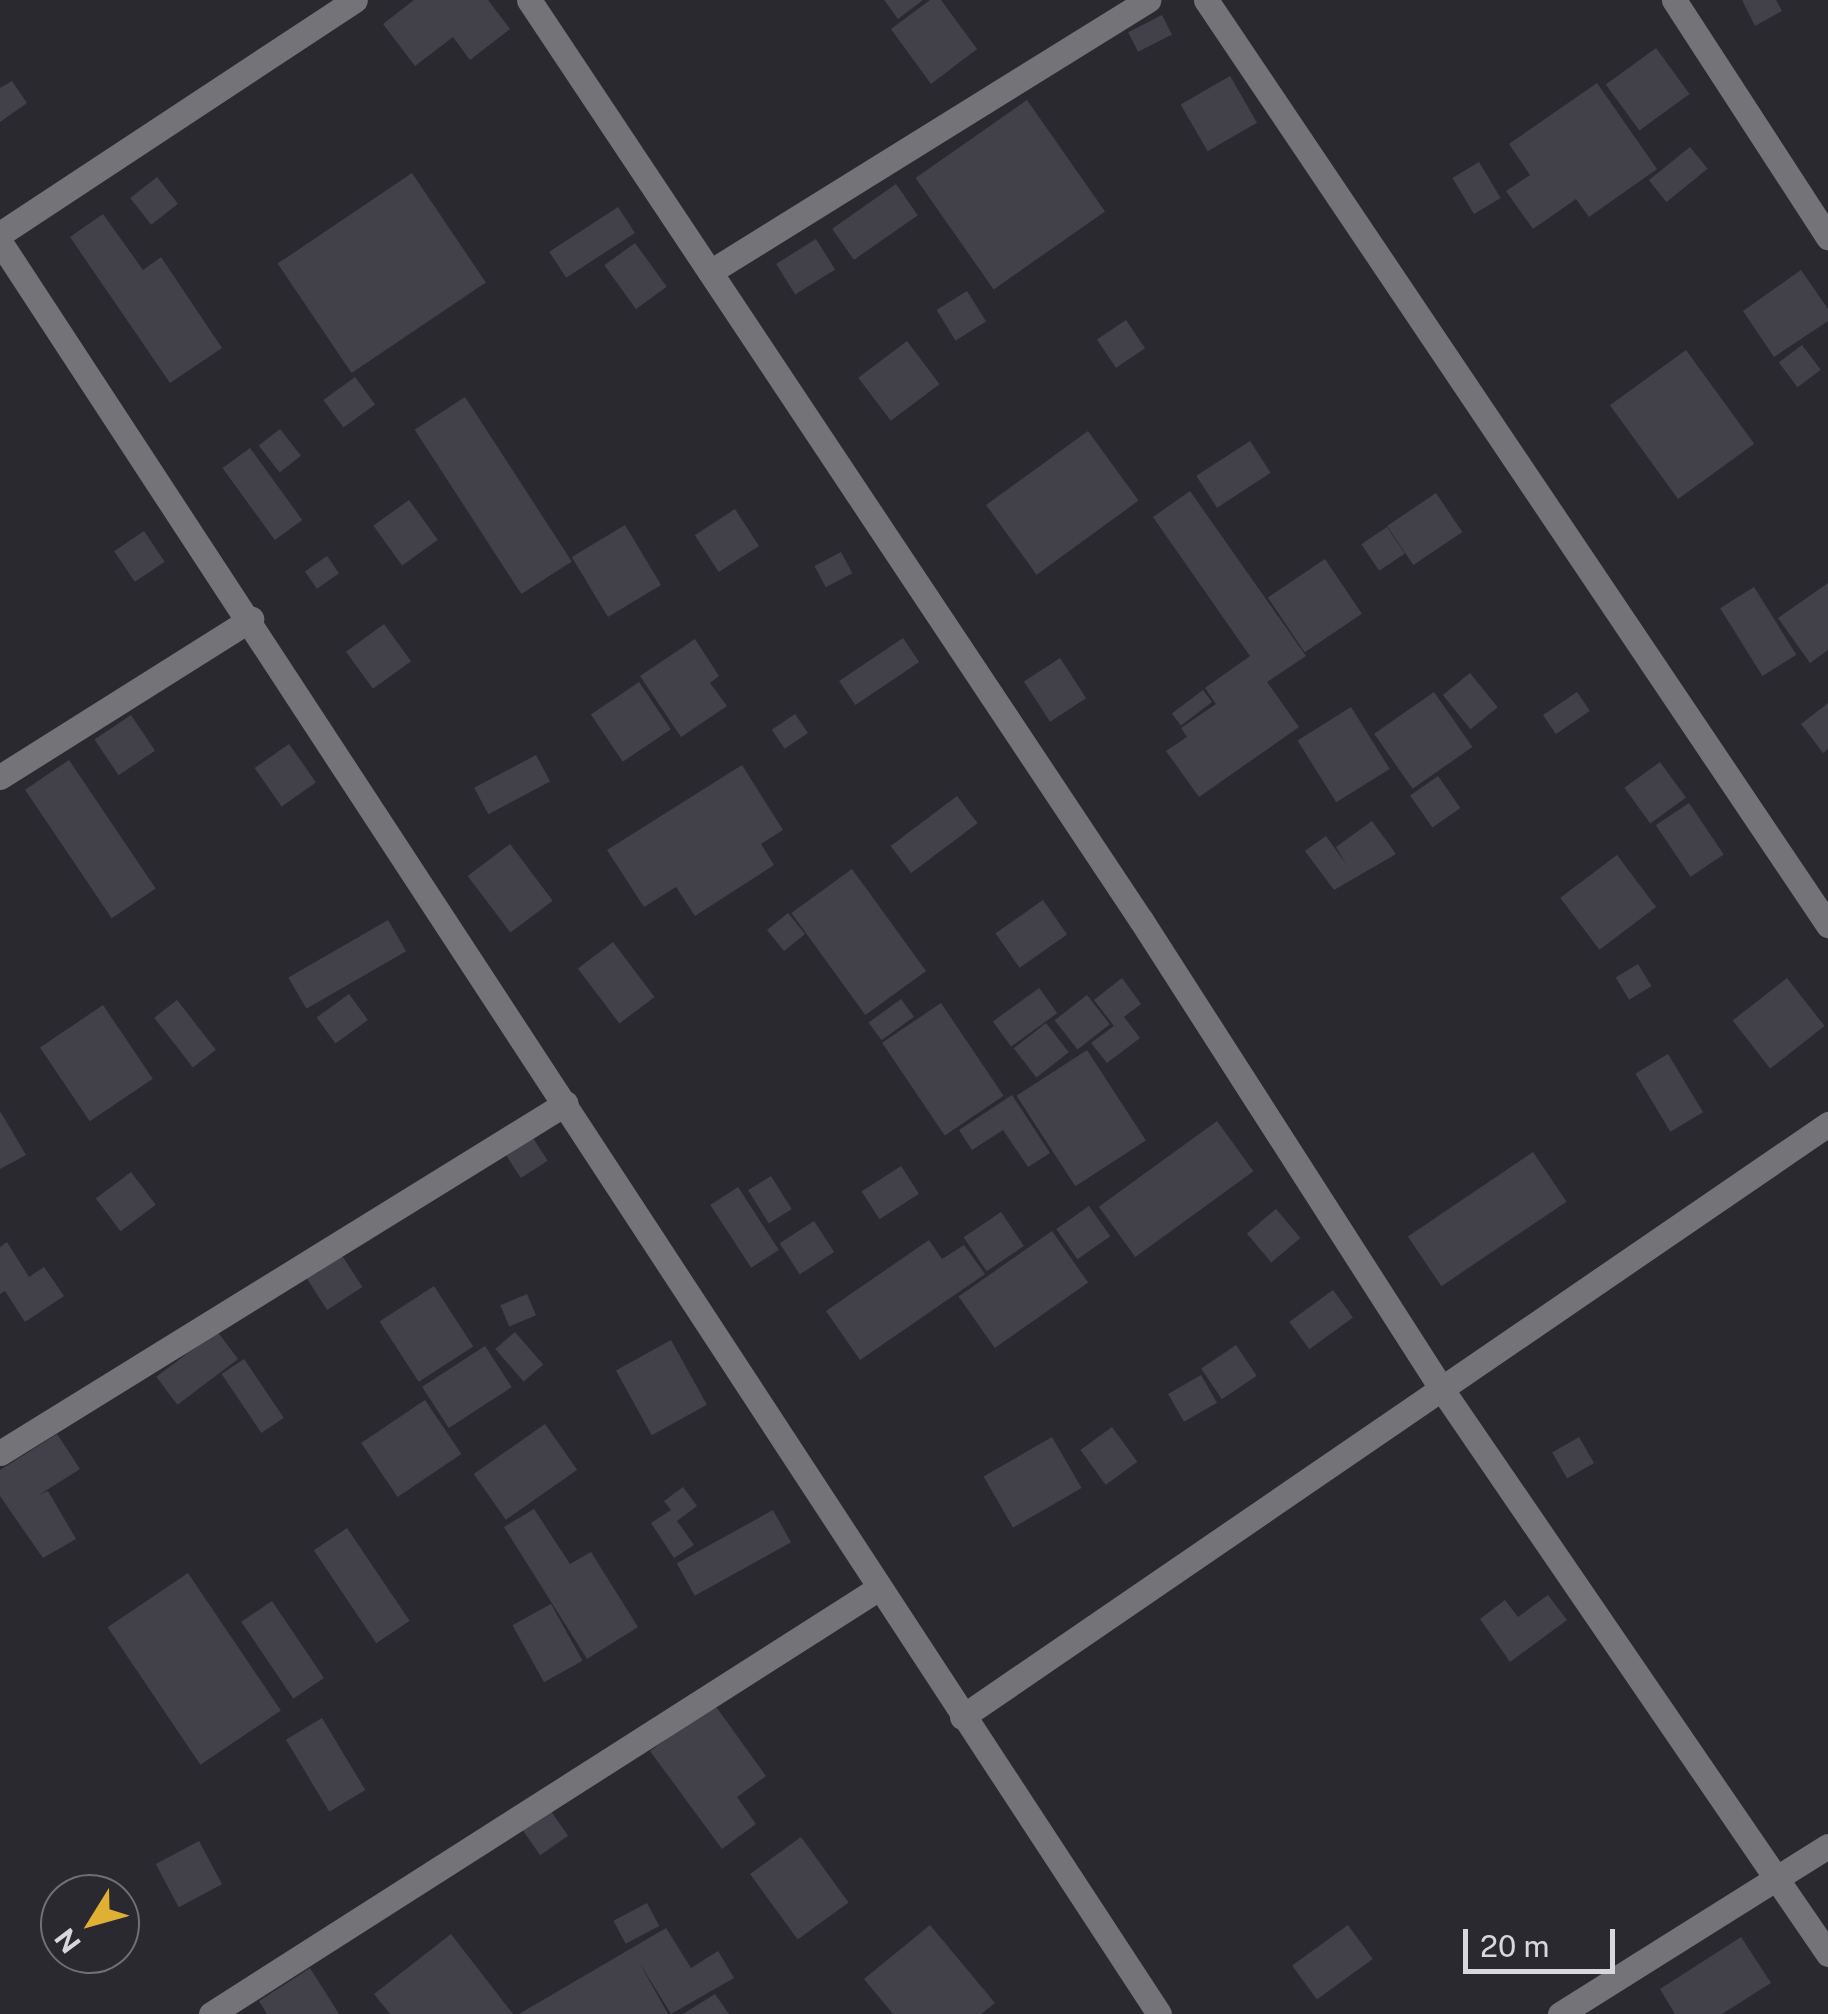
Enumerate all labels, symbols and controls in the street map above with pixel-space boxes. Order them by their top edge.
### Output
north arrow [40,1874,140,1974]
scale bar [1468,1909,1620,1971]
text: N [47,1922,87,1960]
text: 20 m [1480,1928,1549,1964]

